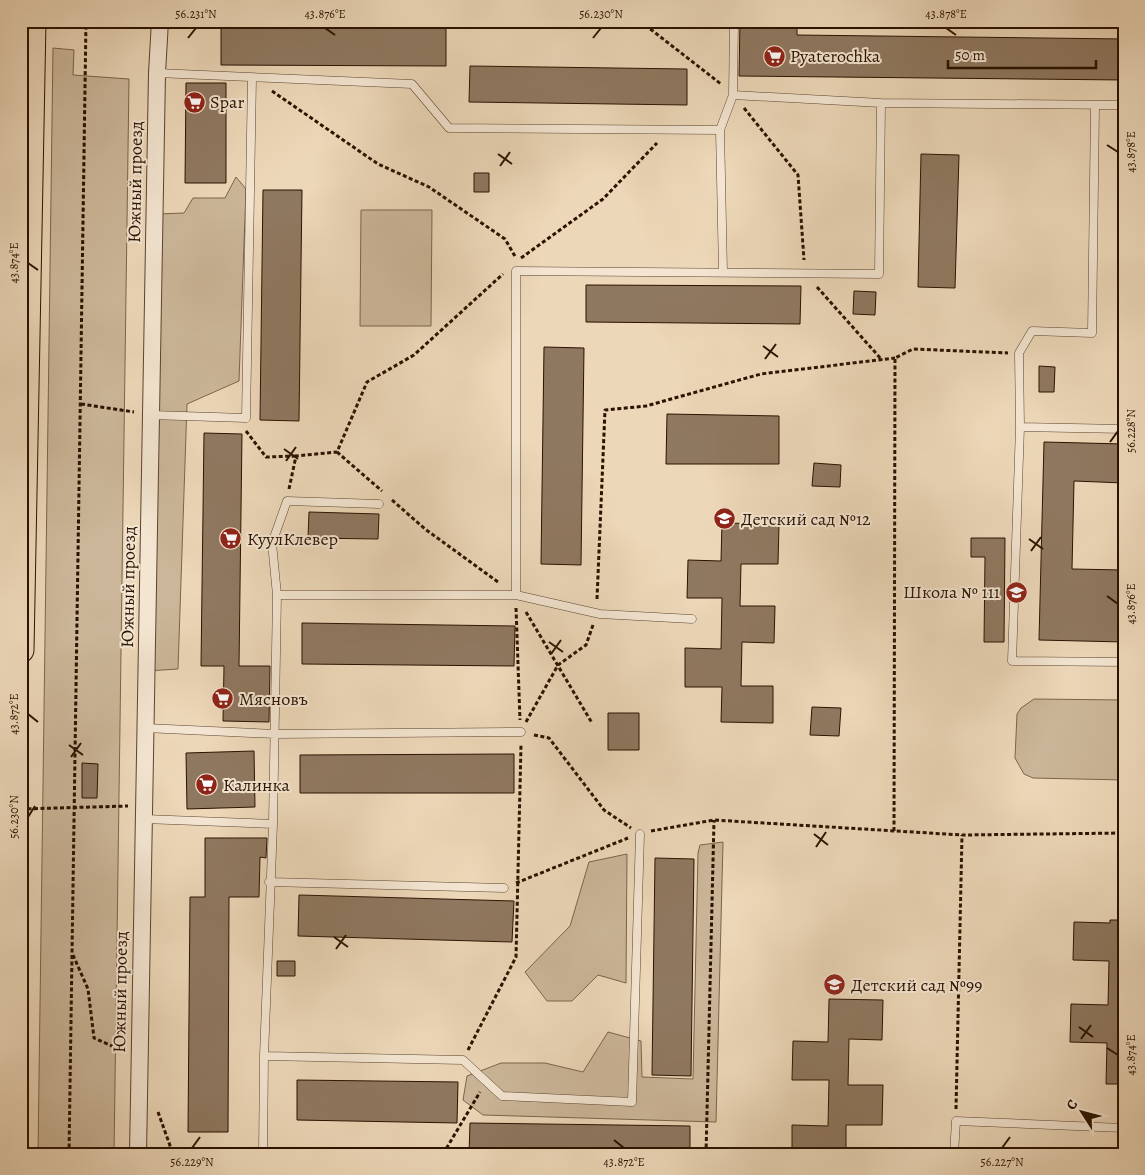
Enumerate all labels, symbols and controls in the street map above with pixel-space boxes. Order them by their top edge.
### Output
text: 56.231°N [175,6,217,22]
text: 43.876°E [304,6,346,22]
text: 56.230°N [579,6,623,22]
text: 43.878°E [925,6,967,22]
scale bar [948,38,1095,70]
supermarket icon: Pyaterochka [762,44,786,68]
place label: Pyaterochka [790,44,881,68]
text: 50 m [955,45,985,65]
supermarket icon: Spar [182,90,206,114]
place label: Spar [210,90,244,114]
street label: Южный проезд [122,121,148,243]
text: 43.878°E [1123,131,1139,173]
text: 43.874°E [6,242,22,284]
text: 56.228°N [1123,409,1139,453]
school or university icon: Детский сад №12 [713,507,737,531]
place label: Детский сад №12 [741,507,871,531]
street label: Южный проезд [115,526,141,648]
supermarket icon: КуулКлевер [219,527,243,551]
place label: КуулКлевер [247,527,338,551]
place label: Школа № 111 [903,580,1000,604]
school or university icon: Школа № 111 [1004,580,1028,604]
text: 43.876°E [1123,583,1139,625]
supermarket icon: Мясновъ [211,687,235,711]
place label: Мясновъ [239,687,308,711]
text: 43.872°E [6,693,22,735]
supermarket icon: Калинка [195,773,219,797]
place label: Калинка [223,773,291,797]
text: 56.230°N [6,795,22,839]
street label: Южный проезд [107,931,133,1053]
school or university icon: Детский сад №99 [823,973,847,997]
place label: Детский сад №99 [851,973,982,997]
text: 43.874°E [1123,1034,1139,1076]
north arrow [1058,1088,1108,1138]
text: С [1062,1095,1082,1114]
text: 56.229°N [170,1154,214,1170]
text: 43.872°E [603,1154,645,1170]
text: 56.227°N [980,1154,1024,1170]

